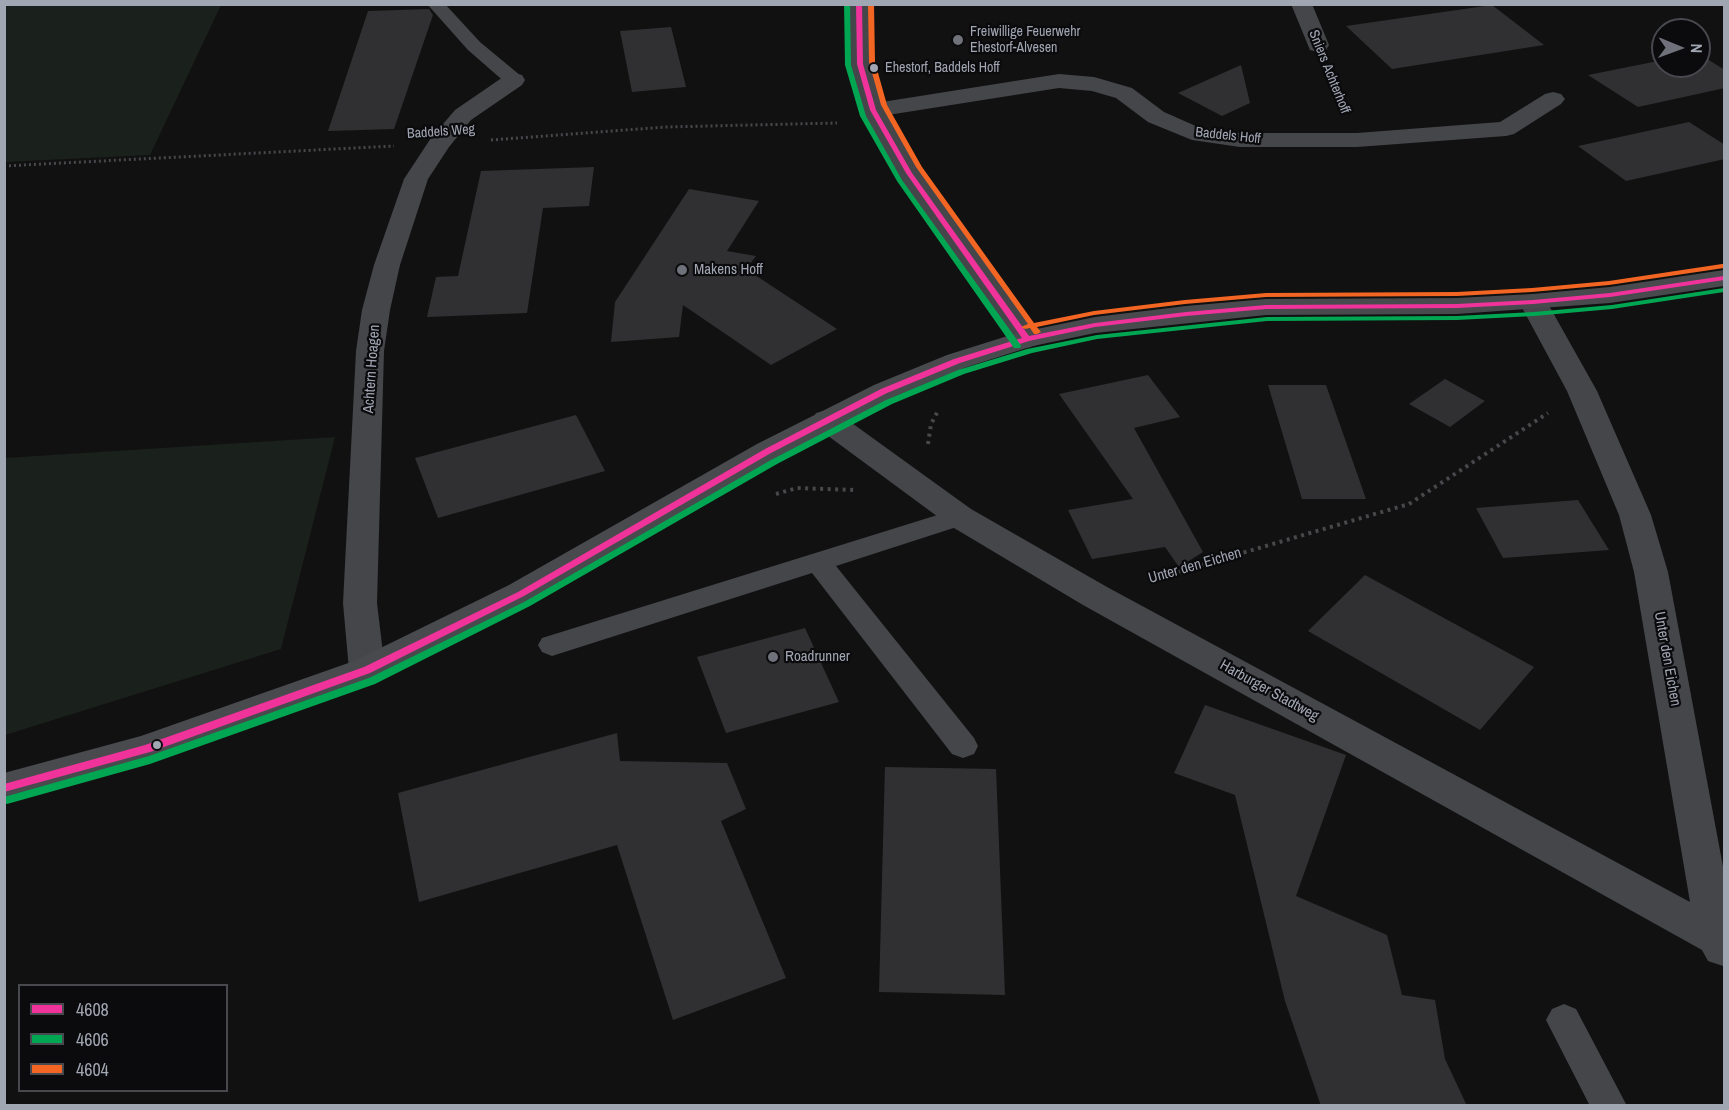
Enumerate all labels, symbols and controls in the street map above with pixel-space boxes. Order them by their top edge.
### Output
north arrow [1651,18,1711,78]
place label: Freiwillige Feuerwehr Ehestorf-Alvesen [970,24,1080,56]
street label: Sniers Achterhoff [1305,28,1353,116]
marker: Freiwillige Feuerwehr Ehestorf-Alvesen [951,33,965,47]
text: N [1686,43,1708,53]
place label: Ehestorf, Baddels Hoff [885,60,1000,76]
marker: Ehestorf, Baddels Hoff [868,62,880,74]
street label: Baddels Weg [406,121,476,143]
street label: Baddels Hoff [1195,124,1261,148]
place label: Makens Hoff [694,261,763,279]
marker: Makens Hoff [675,263,689,277]
street label: Achtern Hoagen [360,324,384,414]
street label: Unter den Eichen [1147,544,1243,588]
street label: Unter den Eichen [1650,610,1684,708]
place label: Roadrunner [785,648,850,666]
marker: Roadrunner [766,650,780,664]
street label: Harburger Stadtweg [1217,656,1321,726]
unlabelled marker [151,739,163,751]
legend [18,984,228,1092]
text: 4608 [76,997,109,1022]
text: 4606 [76,1027,109,1052]
text: 4604 [76,1057,109,1082]

